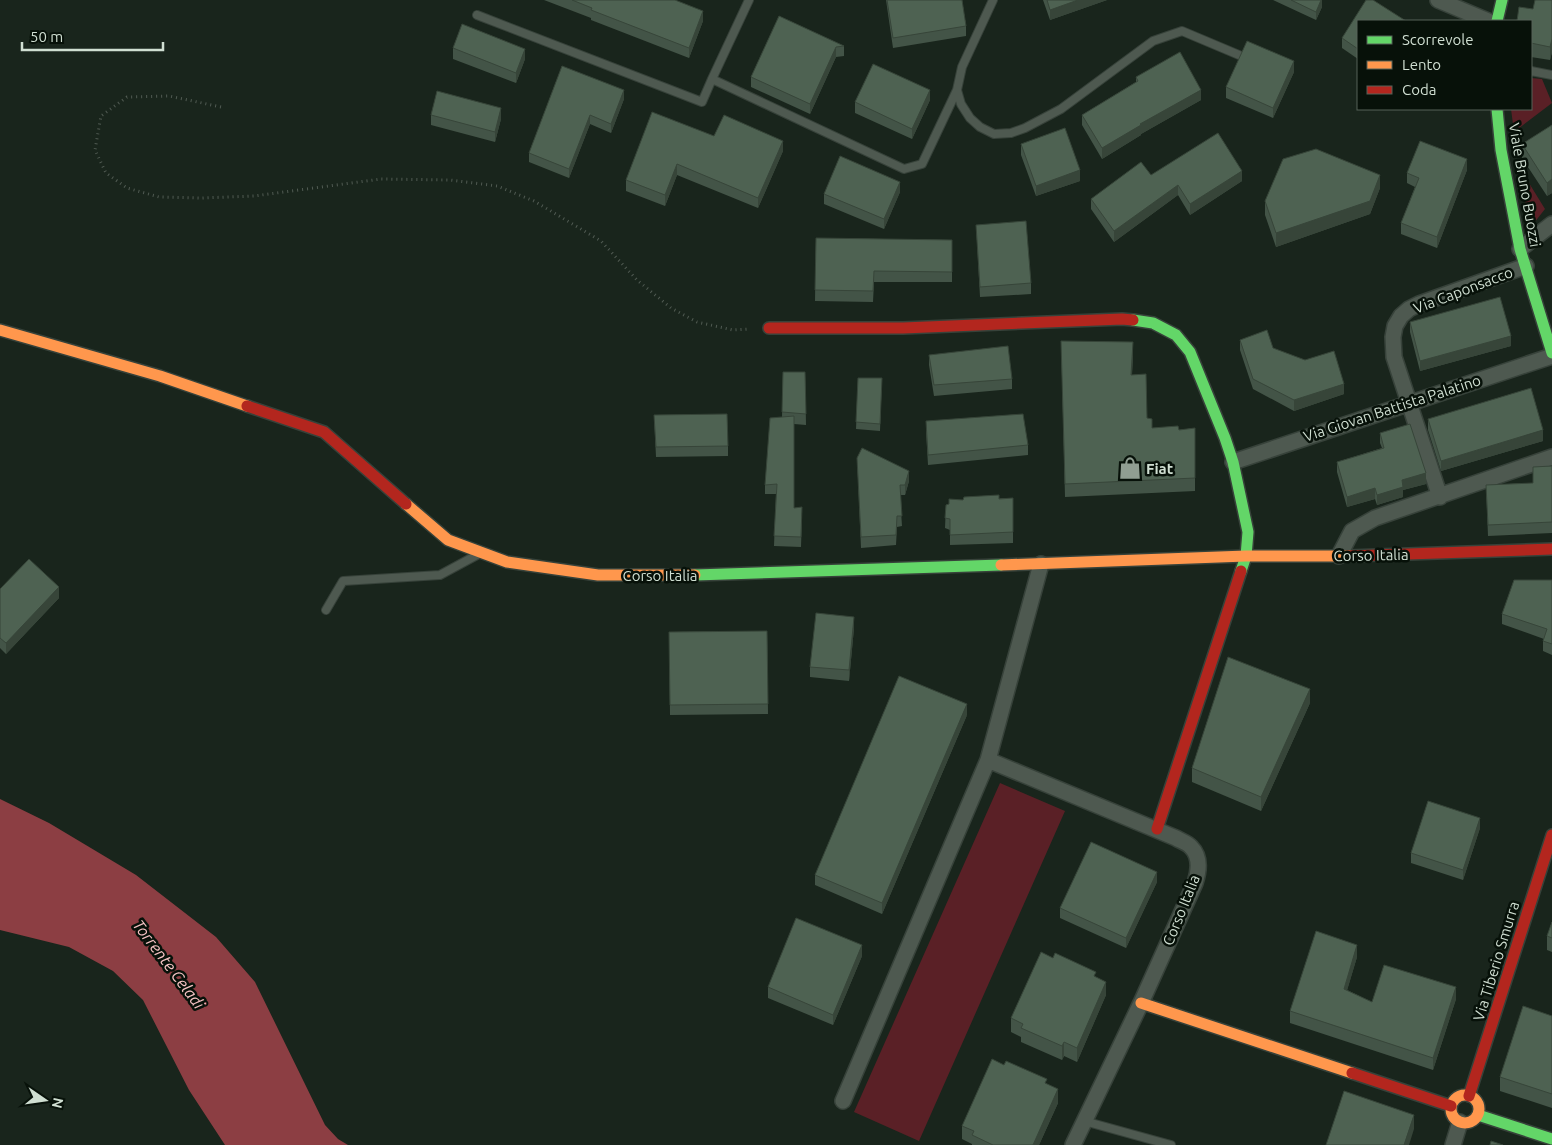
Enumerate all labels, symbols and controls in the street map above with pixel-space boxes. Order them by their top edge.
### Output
scale bar [22,20,164,52]
legend [1357,20,1532,110]
text: 50 m [30,28,63,45]
text: Scorrevole [1402,31,1473,48]
text: Lento [1402,56,1441,73]
text: Coda [1402,81,1436,98]
street label: Viale Bruno Buozzi [1506,122,1544,248]
street label: Via Caponsacco [1411,263,1515,317]
street label: Via Giovan Battista Palatino [1301,371,1483,445]
shop icon: Fiat [1117,455,1143,481]
place label: Fiat [1146,460,1174,477]
street label: Corso Italia [1333,546,1409,564]
street label: Corso Italia [622,567,698,584]
street label: Corso Italia [1159,872,1203,948]
street label: Via Tiberio Smurra [1470,899,1522,1023]
water label: Torrente Celadi [130,916,209,1013]
north arrow [20,1075,70,1125]
text: N [49,1096,67,1110]

